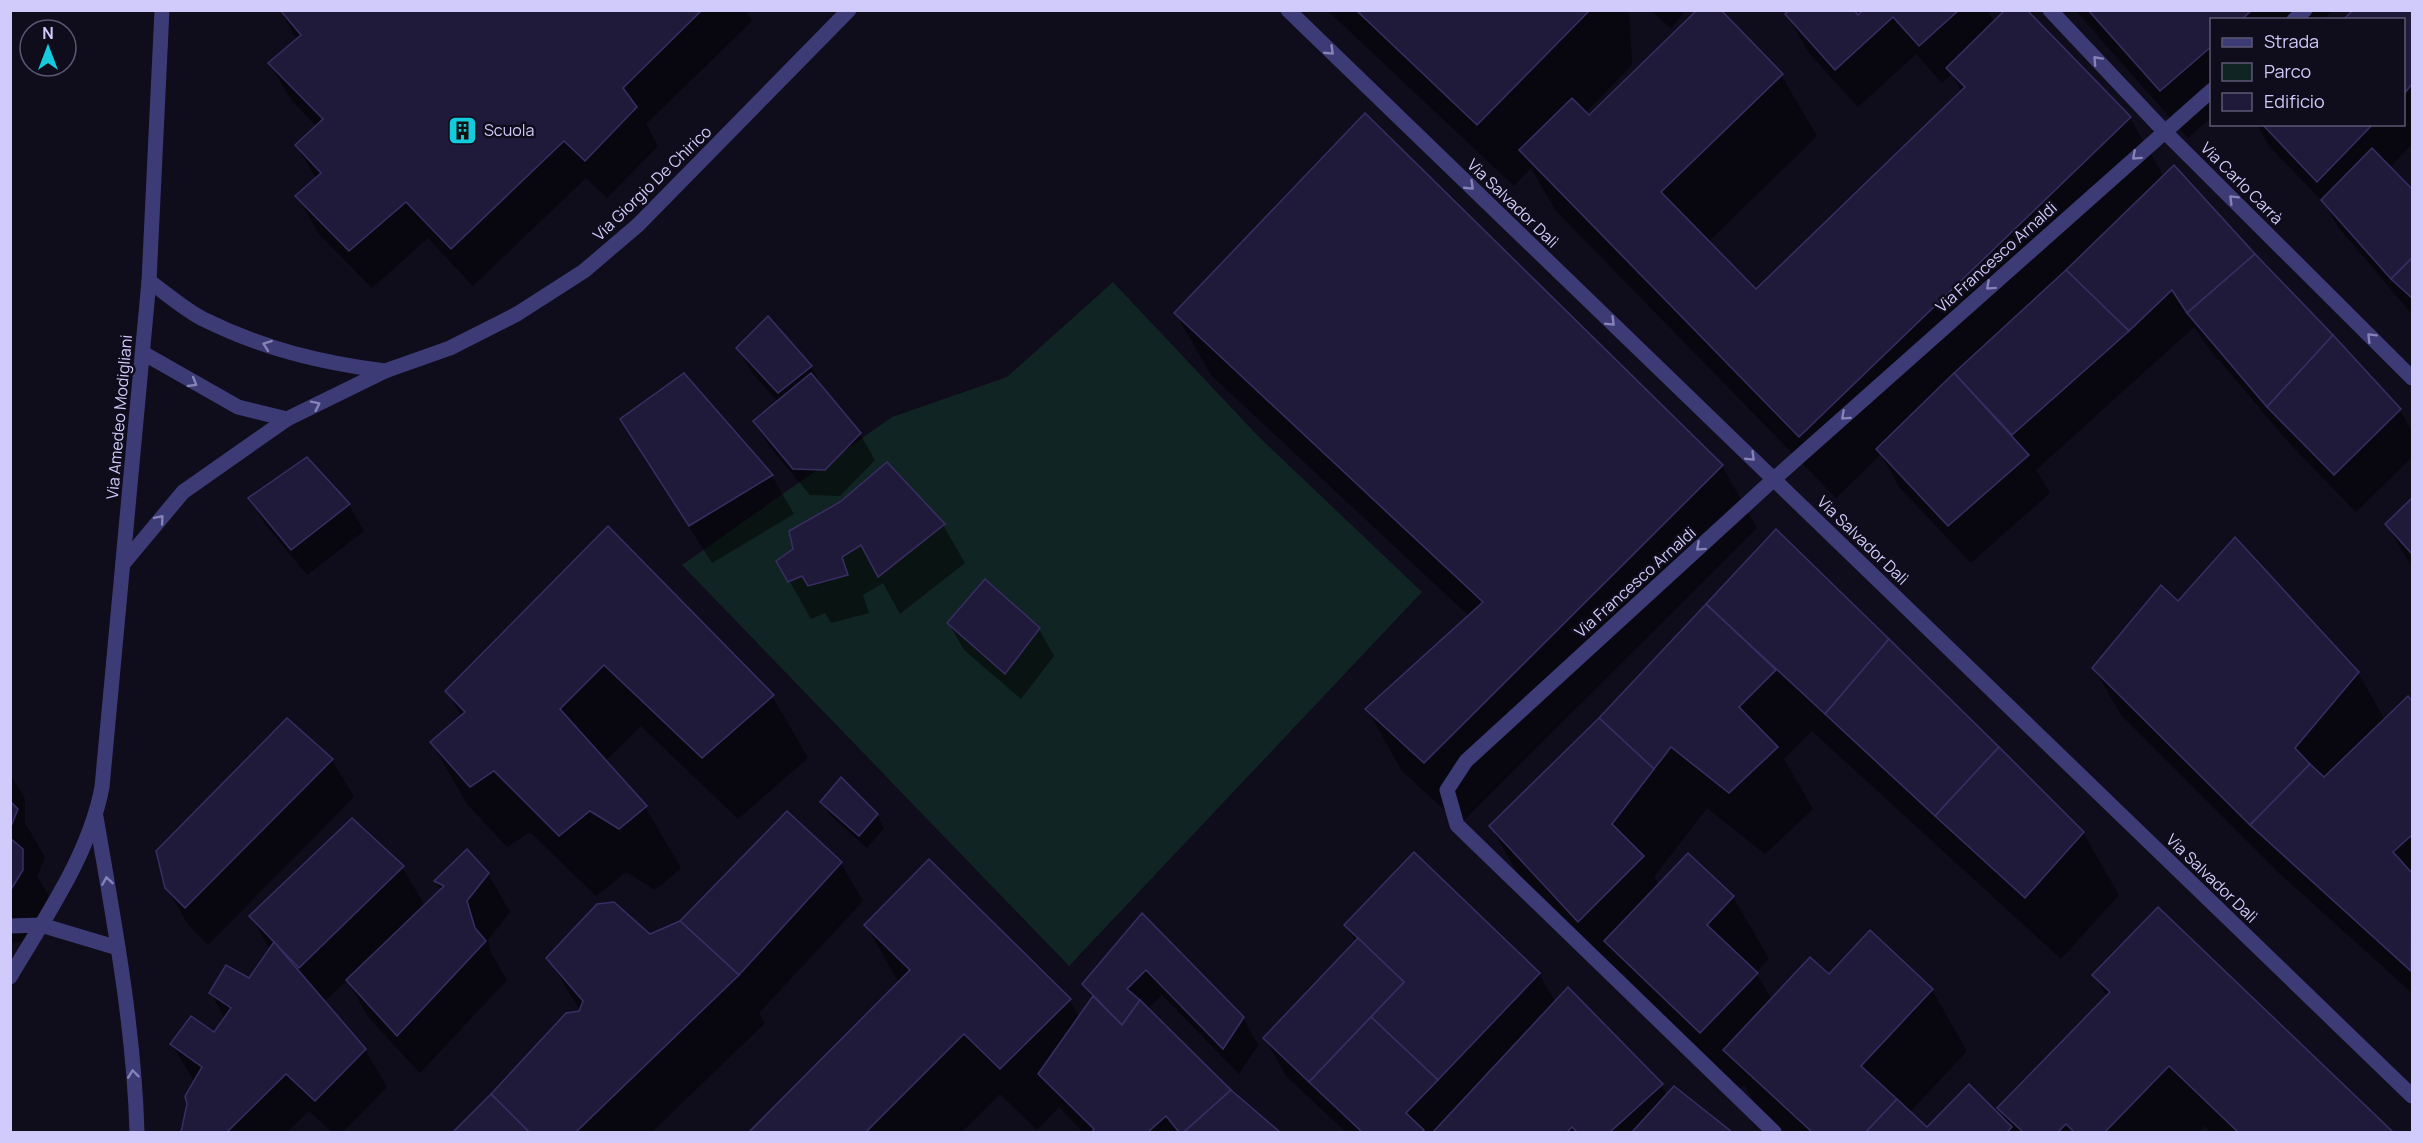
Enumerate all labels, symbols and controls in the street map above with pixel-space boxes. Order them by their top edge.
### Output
north arrow [18,18,78,78]
legend [2210,18,2405,126]
text: N [42,22,54,44]
text: Strada [2264,29,2319,53]
one-way arrow [1323,44,1333,55]
one-way arrow [2093,56,2104,67]
text: Parco [2264,59,2311,83]
text: Edificio [2264,89,2325,113]
building icon: Scuola [447,114,479,146]
place label: Scuola [484,119,534,141]
street label: Via Giorgio De Chirico [588,121,716,245]
street label: Via Carlo Carrà [2196,137,2288,229]
one-way arrow [2132,149,2143,160]
street label: Via Salvador Dalì [1462,154,1564,252]
one-way arrow [1463,179,1474,190]
one-way arrow [2229,196,2240,207]
street label: Via Francesco Arnaldi [1931,197,2061,317]
one-way arrow [1986,279,1997,290]
one-way arrow [1604,315,1614,326]
one-way arrow [2367,333,2378,343]
street label: Via Amedeo Modigliani [101,334,137,500]
one-way arrow [262,340,273,353]
one-way arrow [187,375,197,387]
one-way arrow [310,400,321,412]
one-way arrow [1841,409,1852,420]
one-way arrow [1743,450,1754,461]
street label: Via Salvador Dalì [1812,491,1914,589]
one-way arrow [153,515,164,526]
street label: Via Francesco Arnaldi [1570,522,1700,642]
one-way arrow [1696,540,1707,551]
street label: Via Salvador Dalì [2161,829,2263,927]
one-way arrow [101,876,114,886]
one-way arrow [127,1070,140,1079]

